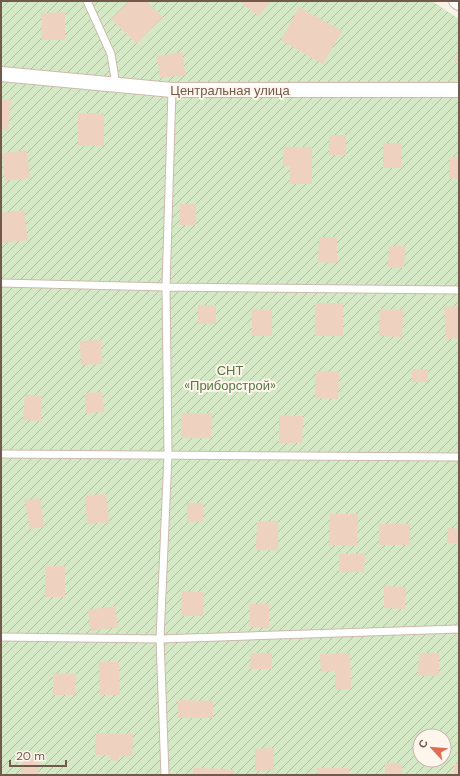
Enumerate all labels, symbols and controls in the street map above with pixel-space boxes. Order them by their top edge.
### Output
street label: Центральная улица [170,82,290,99]
park label: СНТ «Приборстрой» [184,362,276,394]
north arrow [412,728,452,768]
text: С [415,737,431,750]
scale bar [10,742,66,768]
text: 20 m [16,748,45,764]

